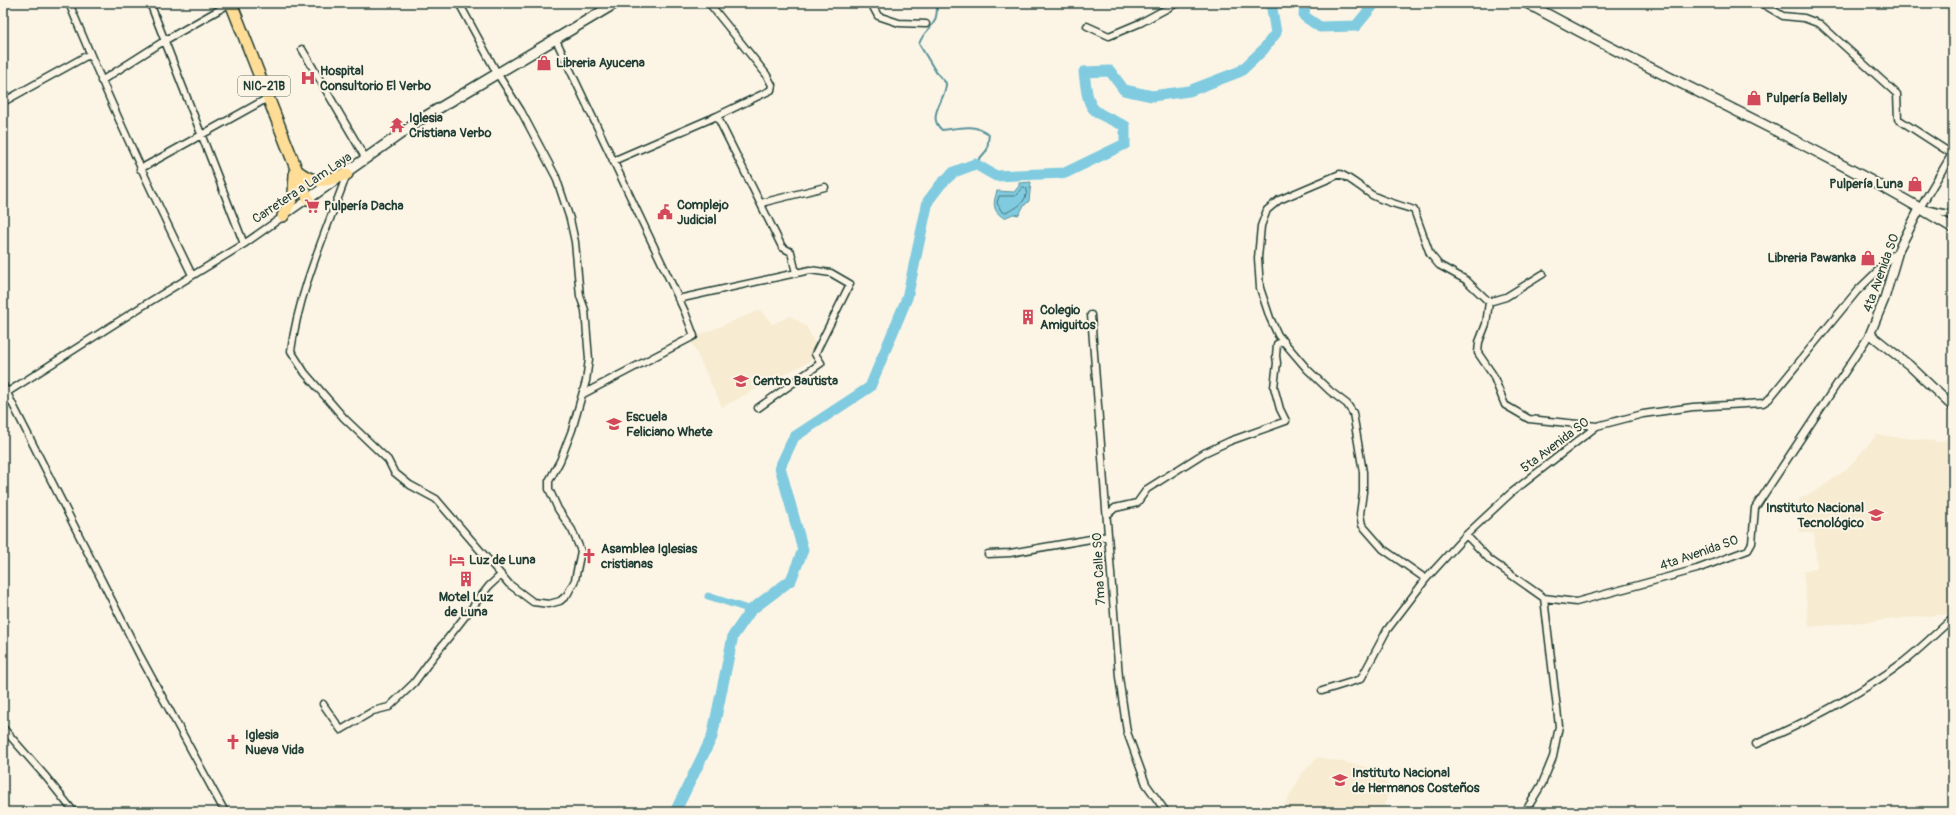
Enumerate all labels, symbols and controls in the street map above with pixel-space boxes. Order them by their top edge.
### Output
shop icon: Libreria Ayucena [535,54,553,72]
place label: Libreria Ayucena [556,55,645,71]
place label: Hospital Consultorio El Verbo [320,63,431,94]
hospital icon: Hospital Consultorio El Verbo [299,69,317,87]
road number: NIC-21B [238,76,290,96]
shop icon: Pulpería Bellaly [1745,89,1763,107]
place label: Pulpería Bellaly [1766,90,1848,106]
place label: Iglesia Cristiana Verbo [409,110,491,141]
temple icon: Iglesia Cristiana Verbo [388,116,406,134]
street label: Carretera a Lam Laya [249,149,355,227]
shop icon: Pulpería Luna [1906,175,1924,193]
place label: Pulpería Luna [1829,176,1903,192]
supermarket icon: Pulpería Dacha [303,197,321,215]
place label: Complejo Judicial [677,197,729,228]
place label: Pulpería Dacha [324,198,403,214]
public building icon: Complejo Judicial [656,203,674,221]
street label: 4ta Avenida SO [1859,232,1903,314]
shop icon: Libreria Pawanka [1859,249,1877,267]
place label: Libreria Pawanka [1767,250,1856,266]
place label: Colegio Amiguitos [1040,302,1096,333]
building icon: Colegio Amiguitos [1019,308,1037,326]
school or university icon: Centro Bautista [732,372,750,390]
place label: Centro Bautista [753,373,838,389]
place label: Escuela Feliciano Whete [626,409,713,440]
street label: 5ta Avenida SO [1518,414,1592,476]
school or university icon: Escuela Feliciano Whete [605,415,623,433]
place label: Instituto Nacional Tecnológico [1766,500,1864,531]
school or university icon: Instituto Nacional Tecnológico [1867,506,1885,524]
street label: 7ma Calle SO [1089,532,1109,606]
street label: 4ta Avenida SO [1658,532,1740,574]
place label: Asamblea Iglesias cristianas [600,541,697,572]
church icon: Asamblea Iglesias cristianas [580,547,598,565]
hotel icon: Luz de Luna [448,551,466,569]
place label: Luz de Luna [469,552,535,568]
building icon: Motel Luz de Luna [457,570,475,588]
place label: Motel Luz de Luna [439,589,493,620]
place label: Iglesia Nueva Vida [245,727,304,758]
church icon: Iglesia Nueva Vida [224,733,242,751]
place label: Instituto Nacional de Hermanos Costeños [1352,765,1480,796]
school or university icon: Instituto Nacional de Hermanos Costeños [1331,771,1349,789]

